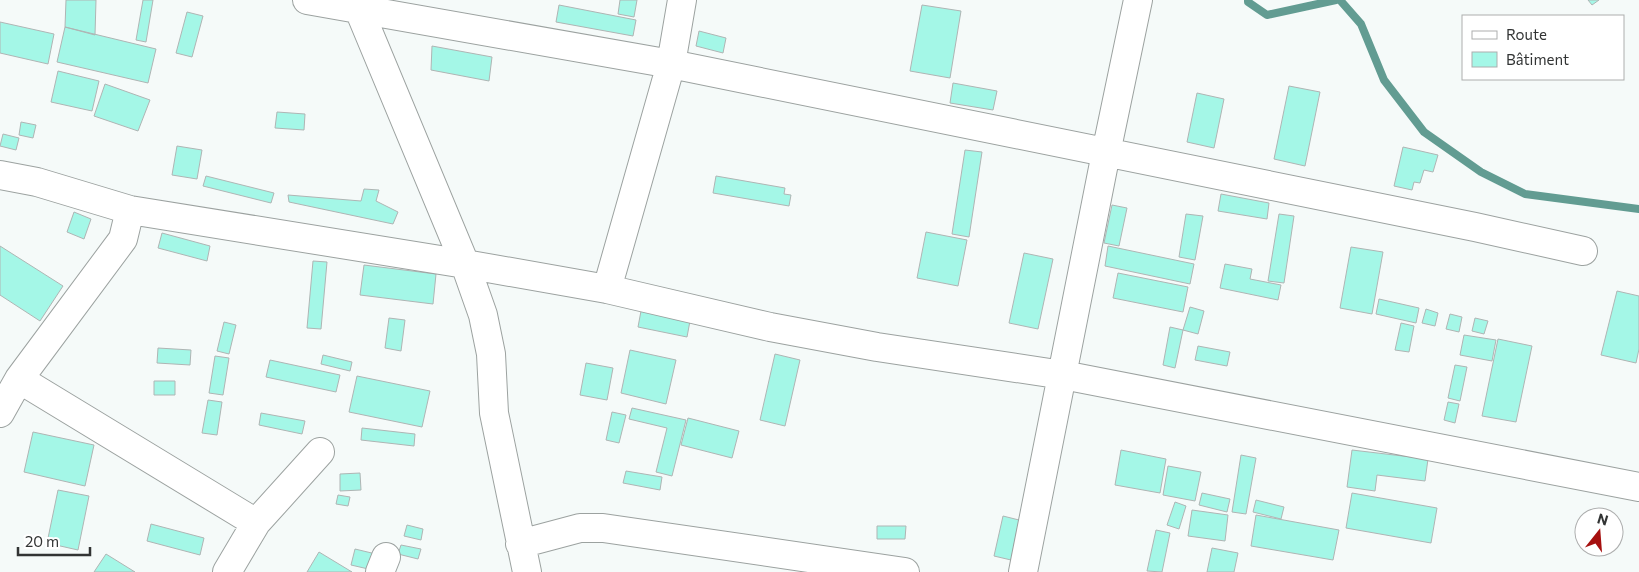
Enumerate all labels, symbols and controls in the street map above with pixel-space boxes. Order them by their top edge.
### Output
legend [1462,15,1624,80]
text: Route [1506,25,1547,43]
text: Bâtiment [1506,50,1569,68]
north arrow [1574,507,1624,557]
text: N [1595,509,1610,529]
scale bar [18,524,90,556]
text: 20 m [25,532,59,550]

